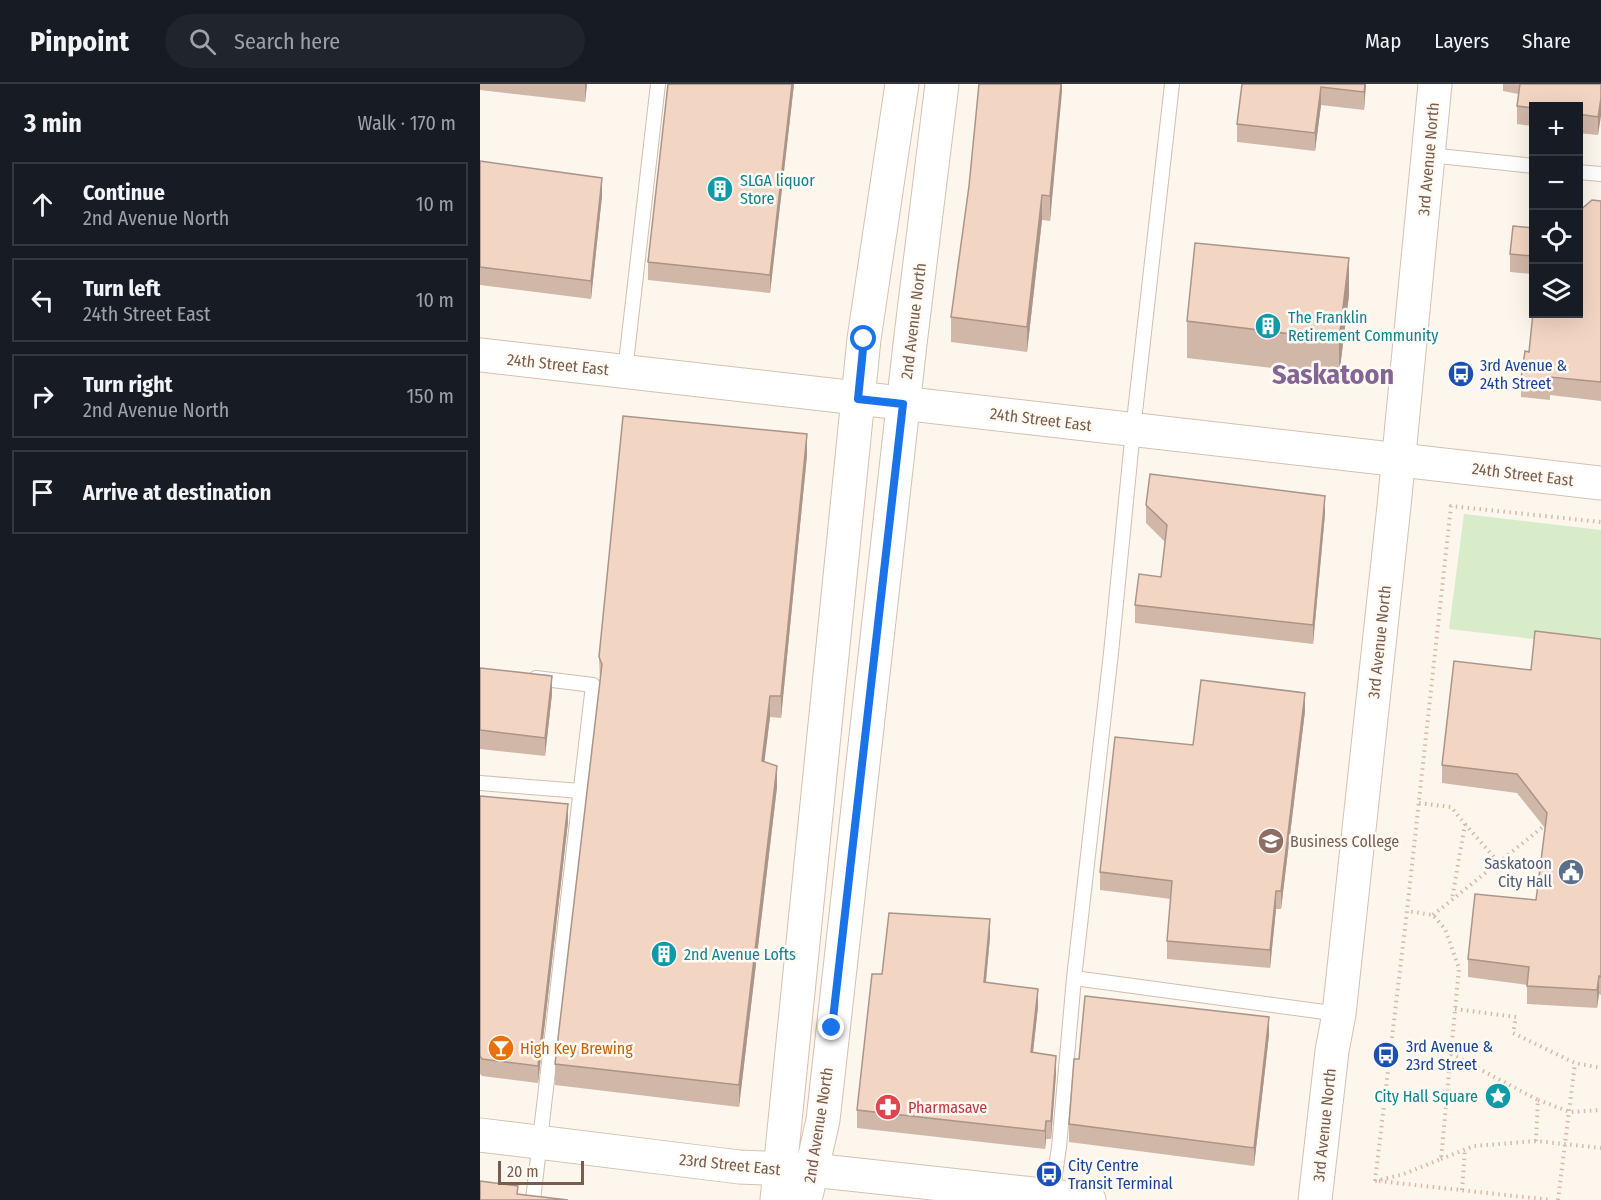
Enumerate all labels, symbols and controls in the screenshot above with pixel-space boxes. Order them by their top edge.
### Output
search box [165,14,585,68]
text: Pinpoint [30,25,129,58]
icon: search [186,25,219,58]
text: Search here [234,28,340,55]
text: Map [1365,28,1401,54]
text: Layers [1434,28,1489,54]
text: Share [1522,28,1571,54]
street label: 3rd Avenue North [1414,101,1443,217]
map controls [1529,102,1583,318]
button: + [1529,102,1583,156]
text: 3 min [24,108,82,139]
text: Walk · 170 m [358,111,456,135]
button: − [1529,156,1583,210]
place label: SLGA liquor Store [740,171,815,208]
building icon: SLGA liquor Store [705,174,735,204]
text: Continue [83,179,165,206]
icon: ahead [26,188,59,221]
text: 10 m [416,192,454,216]
text: 2nd Avenue North [83,206,229,230]
button: locate [1529,210,1583,264]
street label: 2nd Avenue North [897,262,930,380]
button: layers [1529,264,1583,318]
text: Turn left [83,275,161,302]
icon: left [26,284,59,317]
text: 10 m [416,288,454,312]
text: 24th Street East [83,302,211,326]
place label: The Franklin Retirement Community [1288,308,1439,345]
building icon: The Franklin Retirement Community [1253,311,1283,341]
route start [850,325,876,351]
street label: 24th Street East [506,350,610,379]
place label: 3rd Avenue & 24th Street [1480,356,1568,393]
district label: Saskatoon [1272,358,1394,391]
bus stop icon: 3rd Avenue & 24th Street [1446,359,1476,389]
text: Turn right [83,371,172,398]
icon: right [26,380,59,413]
text: 150 m [407,384,454,408]
text: 2nd Avenue North [83,398,229,422]
street label: 24th Street East [989,404,1094,435]
street label: 24th Street East [1471,459,1576,490]
icon: arrive [26,476,59,509]
text: Arrive at destination [83,479,271,506]
street label: 3rd Avenue North [1364,584,1395,700]
school or university icon: Business College [1256,826,1286,856]
place label: Business College [1290,832,1399,851]
place label: Saskatoon City Hall [1484,854,1552,891]
public building icon: Saskatoon City Hall [1556,857,1586,887]
building icon: 2nd Avenue Lofts [649,939,679,969]
place label: 2nd Avenue Lofts [684,945,796,964]
route end [818,1014,844,1040]
bar icon: High Key Brewing [486,1033,516,1063]
place label: 3rd Avenue & 23rd Street [1406,1037,1494,1074]
place label: High Key Brewing [520,1039,633,1058]
bus stop icon: 3rd Avenue & 23rd Street [1371,1040,1401,1070]
street label: 2nd Avenue North [800,1066,837,1184]
street label: 3rd Avenue North [1309,1067,1340,1183]
place icon: City Hall Square [1483,1081,1513,1111]
place label: City Hall Square [1374,1087,1478,1106]
pharmacy icon: Pharmasave [873,1092,903,1122]
place label: Pharmasave [908,1098,987,1117]
street label: 23rd Street East [678,1150,782,1179]
place label: City Centre Transit Terminal [1068,1156,1173,1193]
scale bar [498,1158,584,1186]
bus stop icon: City Centre Transit Terminal [1034,1159,1064,1189]
text: 20 m [507,1162,538,1181]

